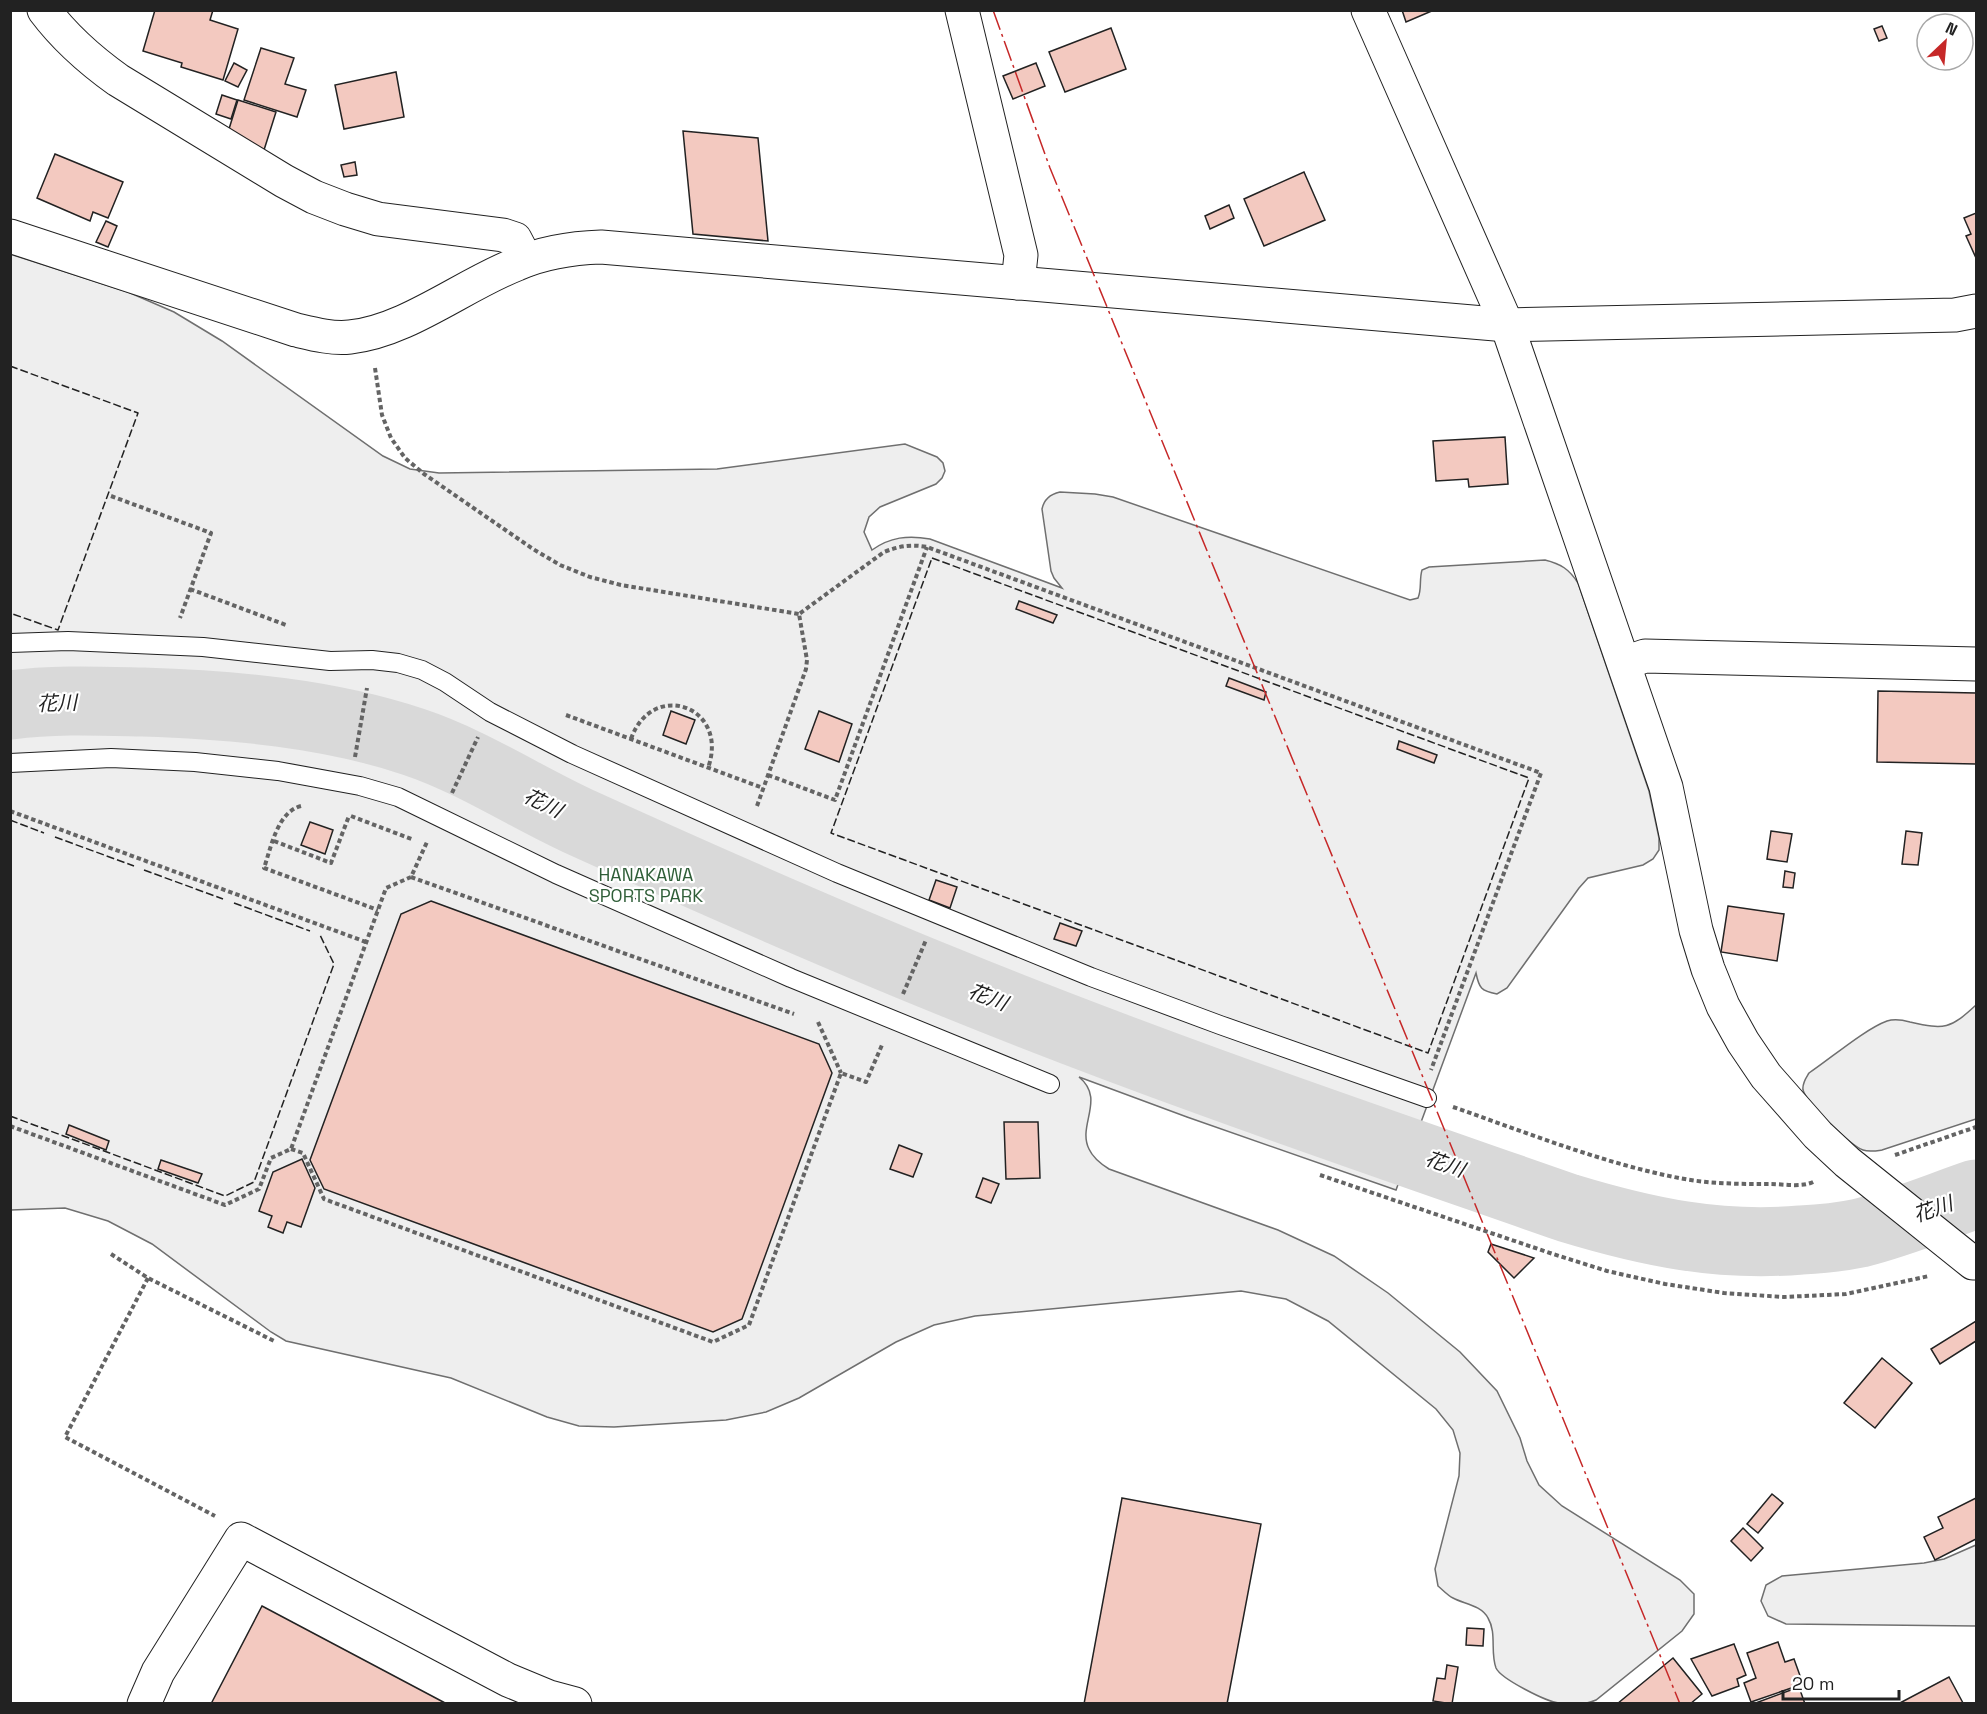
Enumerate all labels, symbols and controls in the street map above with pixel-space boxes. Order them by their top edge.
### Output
north arrow [1915,12,1975,72]
text: N [1942,17,1961,41]
water label: 花川 [37,689,79,717]
water label: 花川 [519,783,568,824]
park label: HANAKAWA SPORTS PARK [589,863,703,907]
water label: 花川 [965,978,1013,1017]
water label: 花川 [1422,1145,1470,1183]
water label: 花川 [1910,1190,1958,1228]
scale bar [1783,1663,1898,1701]
text: 20 m [1792,1672,1835,1695]

